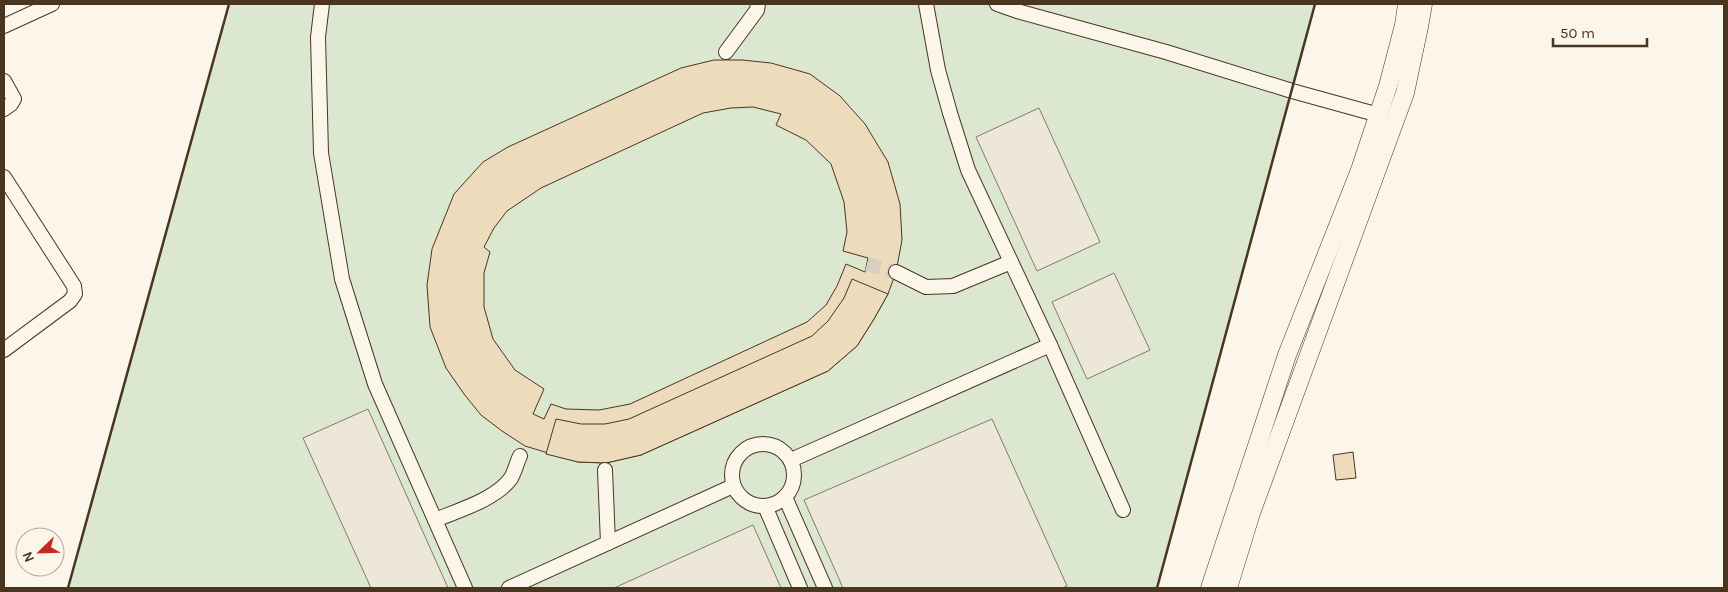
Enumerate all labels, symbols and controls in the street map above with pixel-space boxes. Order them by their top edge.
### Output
scale bar [1553,15,1647,47]
text: 50 m [1560,24,1595,42]
north arrow [15,527,65,577]
text: N [19,549,38,565]

